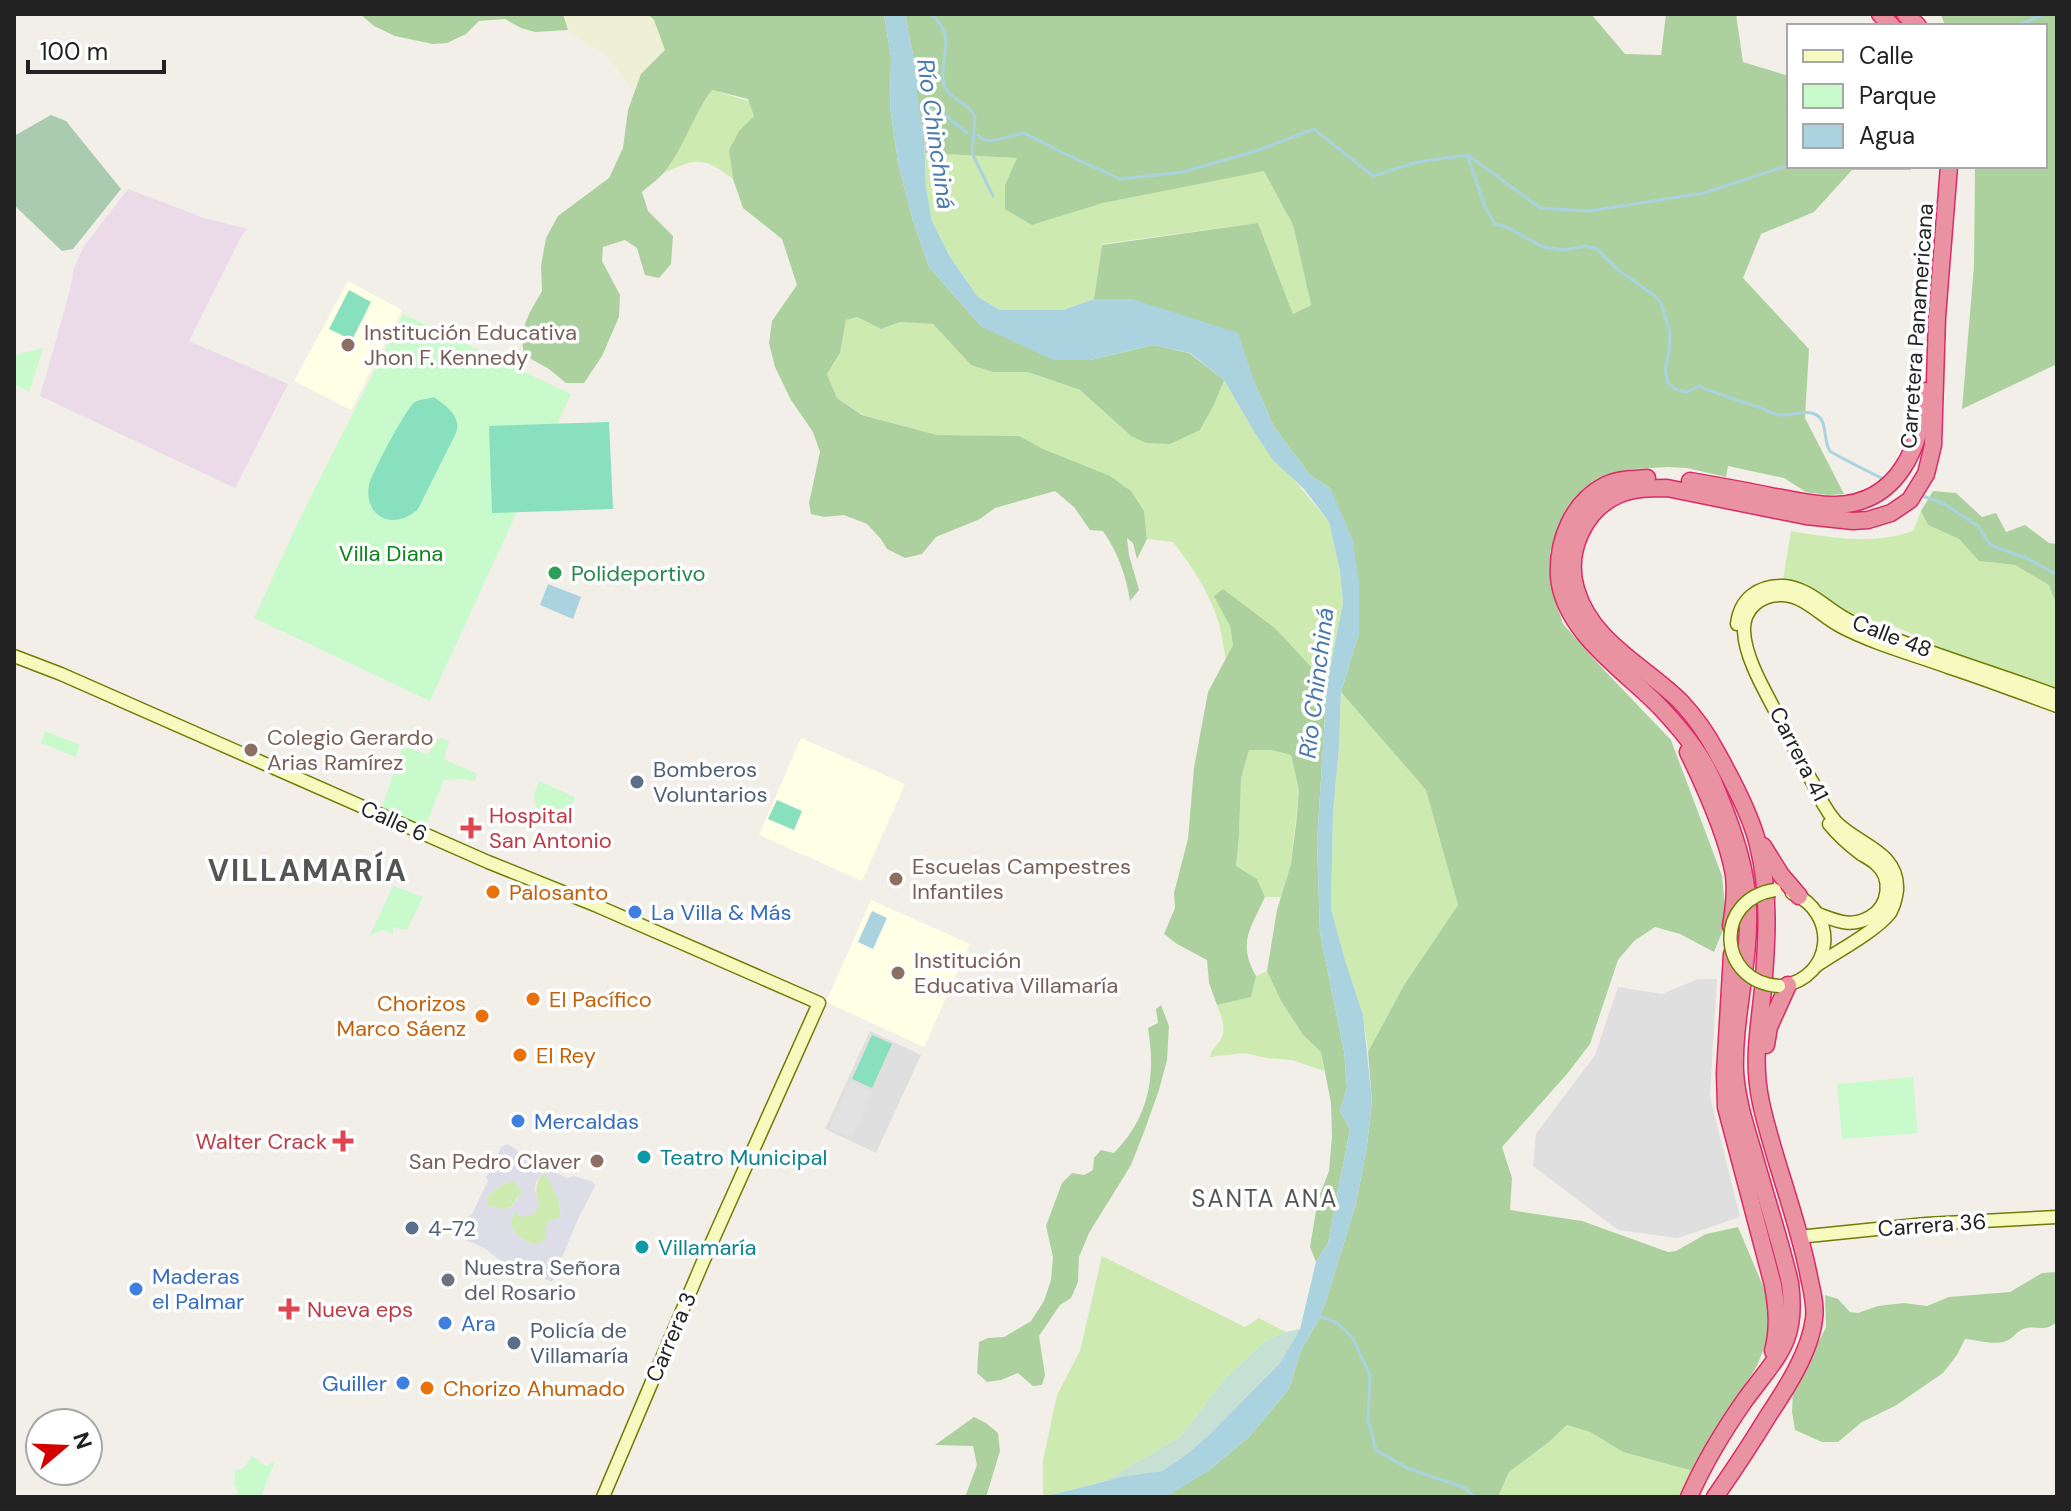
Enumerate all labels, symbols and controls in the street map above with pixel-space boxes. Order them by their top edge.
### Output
scale bar [28,24,164,74]
legend [1787,24,2047,168]
text: 100 m [40,36,108,67]
text: Calle [1859,40,1914,71]
water label: Río Chinchiná [910,57,962,211]
text: Parque [1859,80,1936,111]
text: Agua [1859,120,1915,151]
street label: Carretera Panamericana [1894,202,1940,450]
place label: Institución Educativa Jhon F. Kennedy [364,318,577,372]
marker: Institución Educativa Jhon F. Kennedy [339,336,357,354]
park label: Villa Diana [339,539,443,568]
place label: Polideportivo [571,559,706,588]
marker: Polideportivo [546,564,564,582]
water label: Río Chinchiná [1291,606,1341,760]
street label: Calle 48 [1848,608,1936,664]
street label: Carrera 41 [1763,702,1835,806]
place label: Colegio Gerardo Arias Ramírez [267,723,433,777]
marker: Colegio Gerardo Arias Ramírez [242,741,260,759]
place label: Bomberos Voluntarios [653,755,768,809]
marker: Bomberos Voluntarios [628,773,646,791]
street label: Calle 6 [356,794,432,848]
place label: Hospital San Antonio [489,801,612,855]
marker: Hospital San Antonio [460,817,482,839]
district label: VILLAMARÍA [208,851,408,890]
place label: Escuelas Campestres Infantiles [912,852,1131,906]
marker: Escuelas Campestres Infantiles [887,870,905,888]
place label: Palosanto [509,878,608,907]
marker: Palosanto [484,883,502,901]
place label: La Villa & Más [651,898,792,927]
marker: La Villa & Más [626,903,644,921]
place label: Institución Educativa Villamaría [914,946,1118,1000]
marker: Institución Educativa Villamaría [889,964,907,982]
place label: El Pacífico [549,985,652,1014]
place label: Chorizos Marco Sáenz [336,989,466,1043]
marker: El Pacífico [524,990,542,1008]
marker: Chorizos Marco Sáenz [473,1007,491,1025]
place label: El Rey [536,1041,596,1070]
marker: El Rey [511,1046,529,1064]
place label: Mercaldas [534,1107,639,1136]
marker: Mercaldas [509,1112,527,1130]
place label: Walter Crack [196,1127,327,1156]
marker: Walter Crack [334,1132,352,1150]
place label: Teatro Municipal [660,1143,827,1172]
place label: San Pedro Claver [409,1147,581,1176]
marker: Teatro Municipal [635,1148,653,1166]
marker: San Pedro Claver [588,1152,606,1170]
district label: SANTA ANA [1192,1183,1338,1214]
street label: Carrera 36 [1877,1207,1987,1243]
place label: 4-72 [428,1214,476,1243]
marker: 4-72 [403,1219,421,1237]
place label: Villamaría [658,1233,756,1262]
marker: Villamaría [633,1238,651,1256]
place label: Nuestra Señora del Rosario [464,1253,621,1307]
place label: Maderas el Palmar [152,1262,244,1316]
marker: Nuestra Señora del Rosario [439,1271,457,1289]
marker: Maderas el Palmar [127,1280,145,1298]
street label: Carrera 3 [639,1288,703,1386]
place label: Nueva eps [307,1295,413,1324]
marker: Nueva eps [278,1298,300,1320]
place label: Ara [461,1309,496,1338]
marker: Ara [436,1314,454,1332]
place label: Policía de Villamaría [530,1316,628,1370]
marker: Policía de Villamaría [505,1334,523,1352]
place label: Guiller [322,1369,387,1398]
marker: Guiller [394,1374,412,1392]
place label: Chorizo Ahumado [443,1374,625,1403]
marker: Chorizo Ahumado [418,1379,436,1397]
north arrow [24,1407,104,1487]
text: N [66,1428,99,1453]

